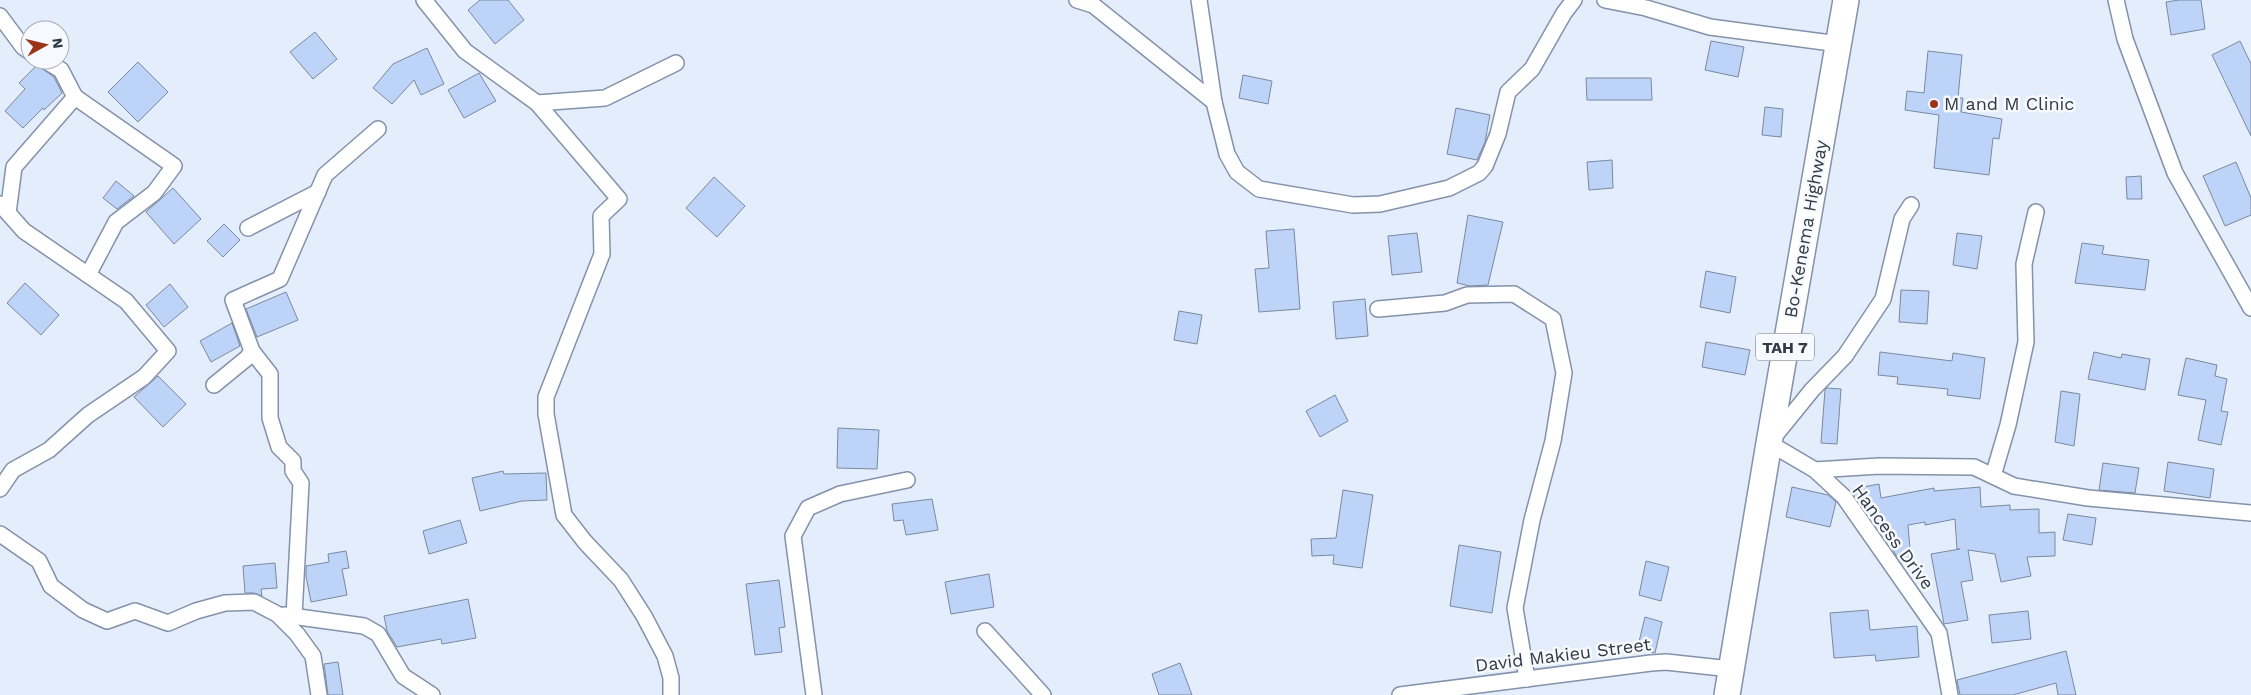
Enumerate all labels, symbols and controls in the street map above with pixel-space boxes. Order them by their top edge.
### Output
north arrow [20,20,70,70]
text: N [49,37,67,49]
place label: M and M Clinic [1944,93,2074,114]
marker: M and M Clinic [1928,98,1940,110]
street label: Bo-Kenema Highway [1780,138,1832,319]
road number: TAH 7 [1756,334,1814,361]
street label: Hancess Drive [1848,480,1939,593]
street label: David Makieu Street [1474,633,1652,676]

